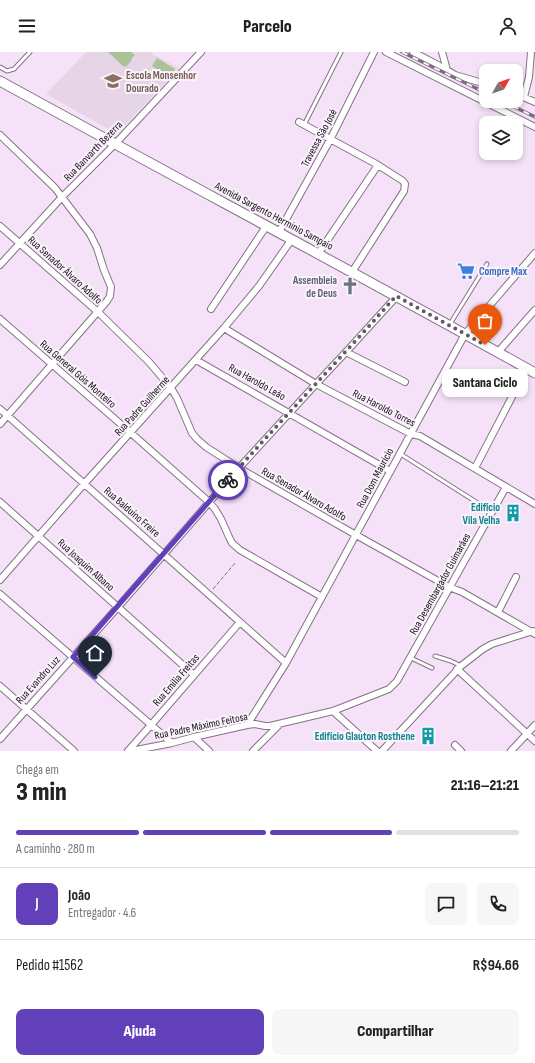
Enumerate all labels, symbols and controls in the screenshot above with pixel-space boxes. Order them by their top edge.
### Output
icon: menu [16,15,38,37]
icon: person [497,15,519,37]
text: Parcelo [243,16,292,37]
north arrow [479,64,523,108]
map controls [479,64,523,160]
place label: Escola Monsenhor Dourado [126,69,197,95]
school or university icon: Escola Monsenhor Dourado [103,71,123,91]
street label: Travessa São José [298,107,340,169]
button: layers [479,116,523,160]
street label: Rua Banvarth Bezerra [61,118,125,184]
street label: Avenida Sargento Hermínio Sampaio [212,179,336,253]
street label: Rua Senador Álvaro Adolfo [25,233,105,307]
supermarket icon: Compre Max [456,261,476,281]
place label: Compre Max [479,265,528,278]
place label: Assembleia de Deus [292,274,337,300]
church icon: Assembleia de Deus [340,276,360,296]
pin [468,304,502,345]
icon: bag [474,310,496,332]
street label: Rua General Góis Monteiro [37,337,119,411]
street label: Rua Haroldo Leão [226,361,288,403]
callout: Santana Ciclo [442,369,528,397]
street label: Rua Padre Guilherme [112,373,172,439]
text: Santana Ciclo [453,375,517,391]
street label: Rua Haroldo Torres [350,387,418,429]
street label: Rua Dom Maurício [354,445,396,510]
courier [208,460,248,500]
street label: Rua Senador Álvaro Adolfo [259,464,349,524]
icon: bike [217,469,239,491]
street label: Rua Balduíno Freire [101,484,163,540]
place label: Edifício Vila Velha [463,501,500,527]
building icon: Edifício Vila Velha [503,503,523,523]
street label: Rua Desembargador Guimarães [407,531,473,637]
street label: Rua Joaquim Albano [55,536,117,594]
pin [78,636,112,677]
icon: home [84,642,106,664]
street label: Rua Emília Freitas [150,651,202,709]
street label: Rua Evandro Luz [13,653,63,707]
street label: Rua Padre Máximo Feitosa [153,710,249,742]
building icon: Edifício Glauton Rosthene [418,726,438,746]
place label: Edifício Glauton Rosthene [315,730,415,743]
text: Chega em [16,762,59,778]
text: 21:16–21:21 [451,776,519,795]
text: 3 min [16,777,67,808]
text: A caminho · 280 m [16,841,95,857]
button: chat [425,883,467,925]
button: phone [477,883,519,925]
text: João [68,886,91,905]
text: J [35,894,39,913]
text: Entregador · 4.6 [68,905,136,921]
text: Pedido #1562 [16,956,83,975]
text: R$94.66 [473,956,519,975]
button: Ajuda [16,1009,264,1055]
button: Compartilhar [272,1009,519,1055]

